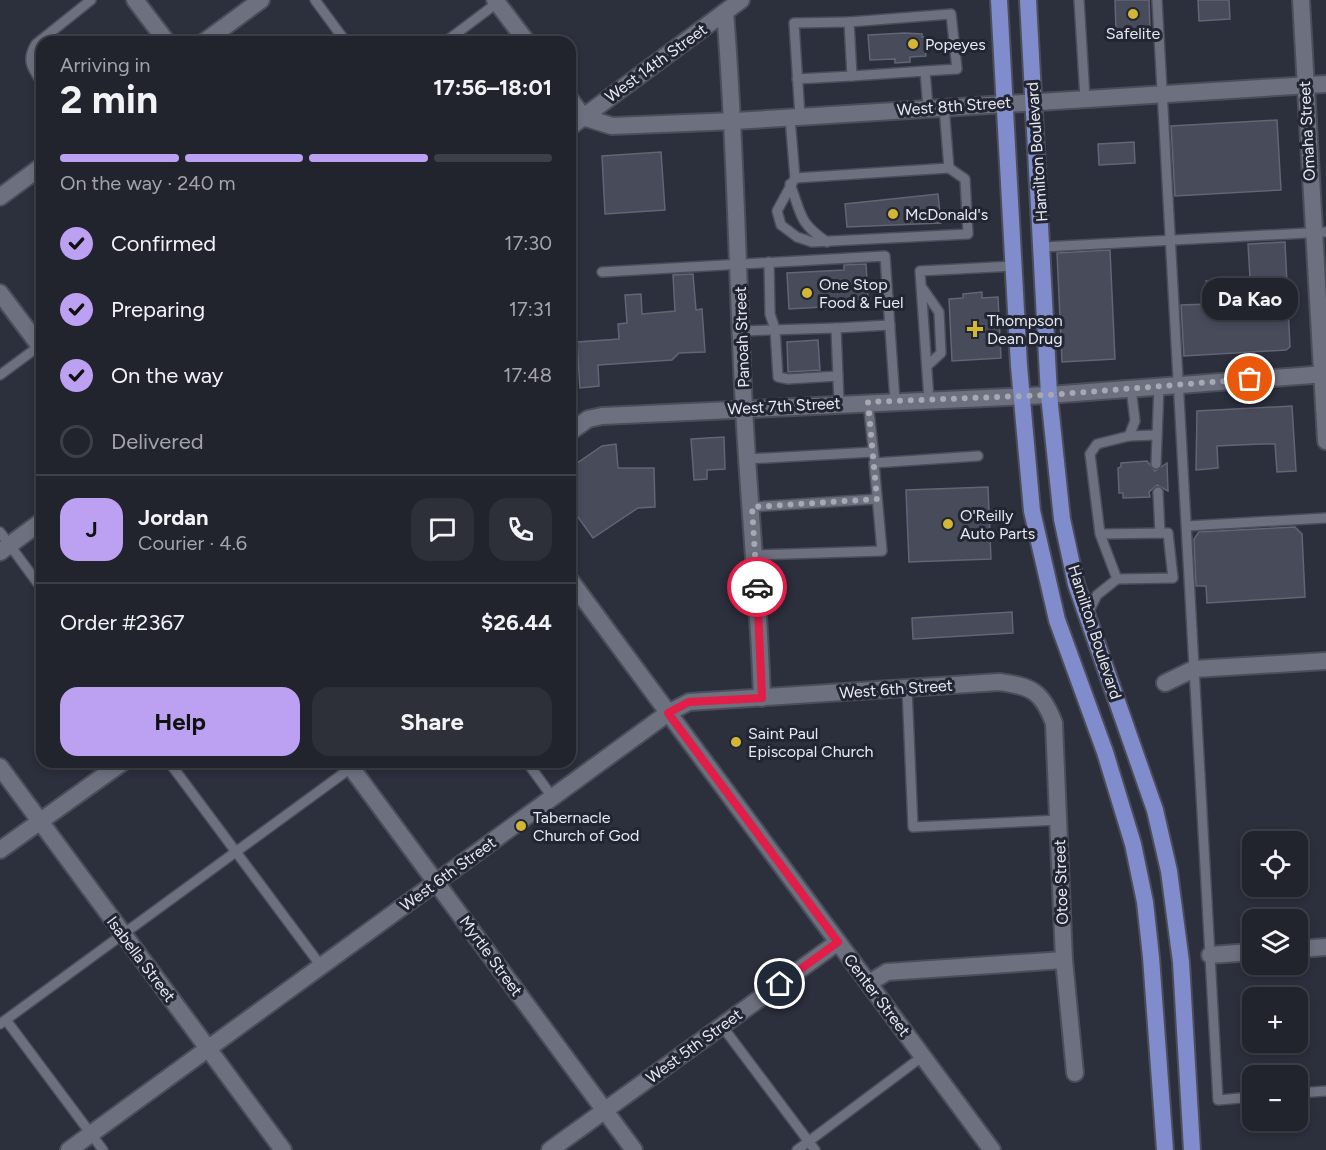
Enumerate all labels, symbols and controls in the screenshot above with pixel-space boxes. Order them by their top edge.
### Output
marker: Safelite [1126,7,1140,21]
street label: West 14th Street [601,20,711,106]
place label: Safelite [1106,24,1161,43]
place label: Popeyes [925,35,986,54]
marker: Popeyes [906,37,920,51]
text: Arriving in [60,53,150,77]
text: 17:56–18:01 [433,74,552,101]
text: 2 min [60,76,158,123]
street label: Hamilton Boulevard [1023,81,1051,223]
street label: Omaha Street [1295,81,1319,181]
street label: West 8th Street [896,93,1012,119]
text: On the way · 240 m [60,171,236,195]
place label: McDonald's [905,205,988,224]
marker: McDonald's [886,207,900,221]
icon: check [60,227,93,260]
text: Confirmed [111,230,216,257]
text: 17:30 [504,231,552,255]
place label: One Stop Food & Fuel [819,275,903,312]
callout: Da Kao [1202,277,1298,319]
street label: Panoah Street [731,286,753,388]
marker: One Stop Food & Fuel [800,286,814,300]
text: Da Kao [1218,287,1282,311]
icon: check [60,293,93,326]
text: Preparing [111,296,205,323]
text: 17:31 [509,297,552,321]
place label: Thompson Dean Drug [987,311,1063,348]
marker: Thompson Dean Drug [968,322,982,336]
pin [1224,353,1275,404]
icon: check [60,359,93,392]
text: On the way [111,362,223,389]
icon: bag [1233,362,1266,395]
text: 17:48 [503,363,552,387]
street label: West 7th Street [727,394,841,418]
text: Delivered [111,428,204,455]
button: chat [411,498,474,561]
button: phone [489,498,552,561]
text: Jordan [138,504,209,531]
place label: O'Reilly Auto Parts [960,506,1035,543]
text: J [85,516,98,543]
marker: O'Reilly Auto Parts [941,517,955,531]
text: Courier · 4.6 [138,531,247,555]
courier [727,557,787,617]
street label: Hamilton Boulevard [1064,562,1126,702]
icon: car [741,571,774,604]
text: Order #2367 [60,609,185,636]
text: $26.44 [481,609,552,636]
street label: West 6th Street [839,676,953,702]
button: Help [60,687,300,756]
button: Share [312,687,552,756]
place label: Saint Paul Episcopal Church [748,724,874,761]
marker: Saint Paul Episcopal Church [729,735,743,749]
place label: Tabernacle Church of God [533,808,639,845]
marker: Tabernacle Church of God [514,819,528,833]
map controls [1242,831,1308,1131]
button: locate [1242,831,1308,897]
street label: West 6th Street [396,833,500,915]
street label: Otoe Street [1050,839,1072,925]
button: layers [1242,909,1308,975]
street label: Myrtle Street [456,912,526,1000]
street label: Isabella Street [103,913,179,1005]
street label: Center Street [840,950,914,1040]
pin [754,958,805,1009]
icon: home [763,967,796,1000]
button: + [1242,987,1308,1053]
street label: West 5th Street [642,1005,746,1087]
button: − [1242,1065,1308,1131]

